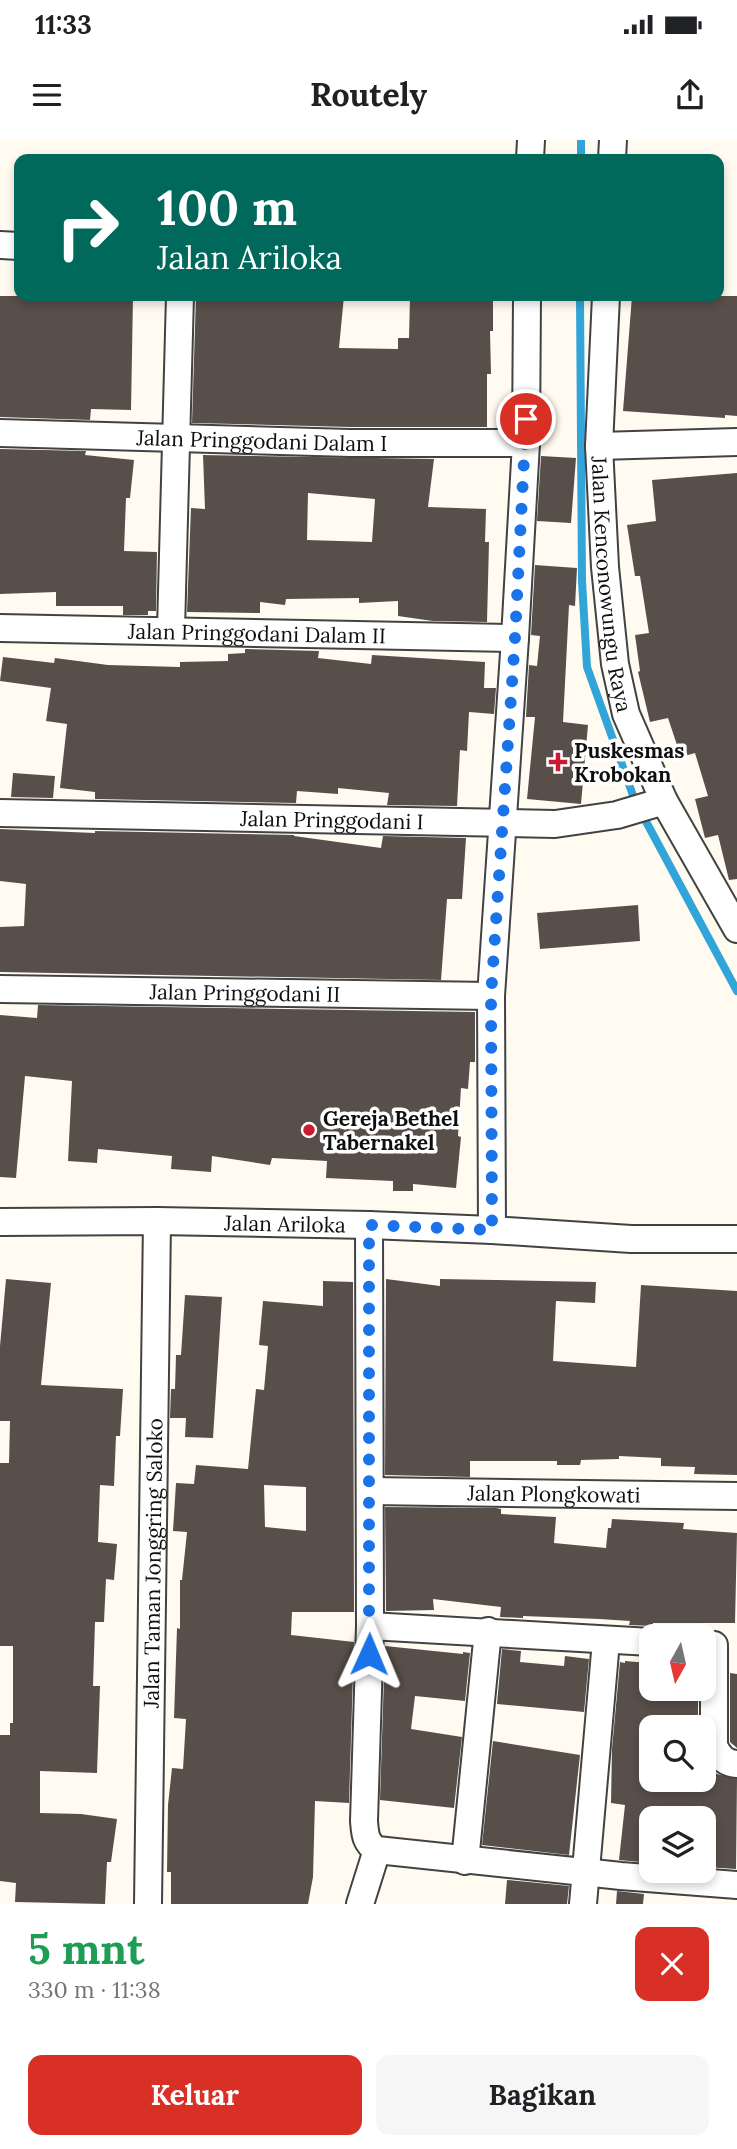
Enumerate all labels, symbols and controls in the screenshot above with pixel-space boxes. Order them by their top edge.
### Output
text: 11:33 [35,8,92,41]
text: Routely [310,74,427,115]
icon: menu [28,76,66,114]
icon: share [671,76,709,114]
text: 100 m [157,176,297,238]
icon: right [42,182,133,273]
text: Jalan Ariloka [157,237,342,278]
pin [496,389,556,449]
icon: arrive [507,400,545,438]
street label: Jalan Pringgodani Dalam I [135,423,387,457]
street label: Jalan Kenconowungu Raya [586,455,639,715]
street label: Jalan Pringgodani Dalam II [127,617,386,649]
place label: Puskesmas Krobokan [574,737,685,788]
marker: Puskesmas Krobokan [548,752,568,772]
street label: Jalan Pringgodani I [239,804,424,835]
street label: Jalan Pringgodani II [148,978,341,1007]
place label: Gereja Bethel Tabernakel [323,1105,459,1156]
marker: Gereja Bethel Tabernakel [301,1122,317,1138]
street label: Jalan Ariloka [223,1209,346,1238]
street label: Jalan Taman Jonggring Saloko [137,1418,168,1709]
street label: Jalan Plongkowati [466,1479,641,1508]
position arrow [332,1617,406,1691]
north arrow [639,1624,716,1701]
map controls [639,1624,716,1883]
button: search [639,1715,716,1792]
button: layers [639,1806,716,1883]
text: 5 mnt [28,1922,144,1976]
button: close [635,1927,709,2001]
text: 330 m · 11:38 [28,1975,161,2004]
button: Keluar [28,2055,362,2135]
button: Bagikan [376,2055,709,2135]

